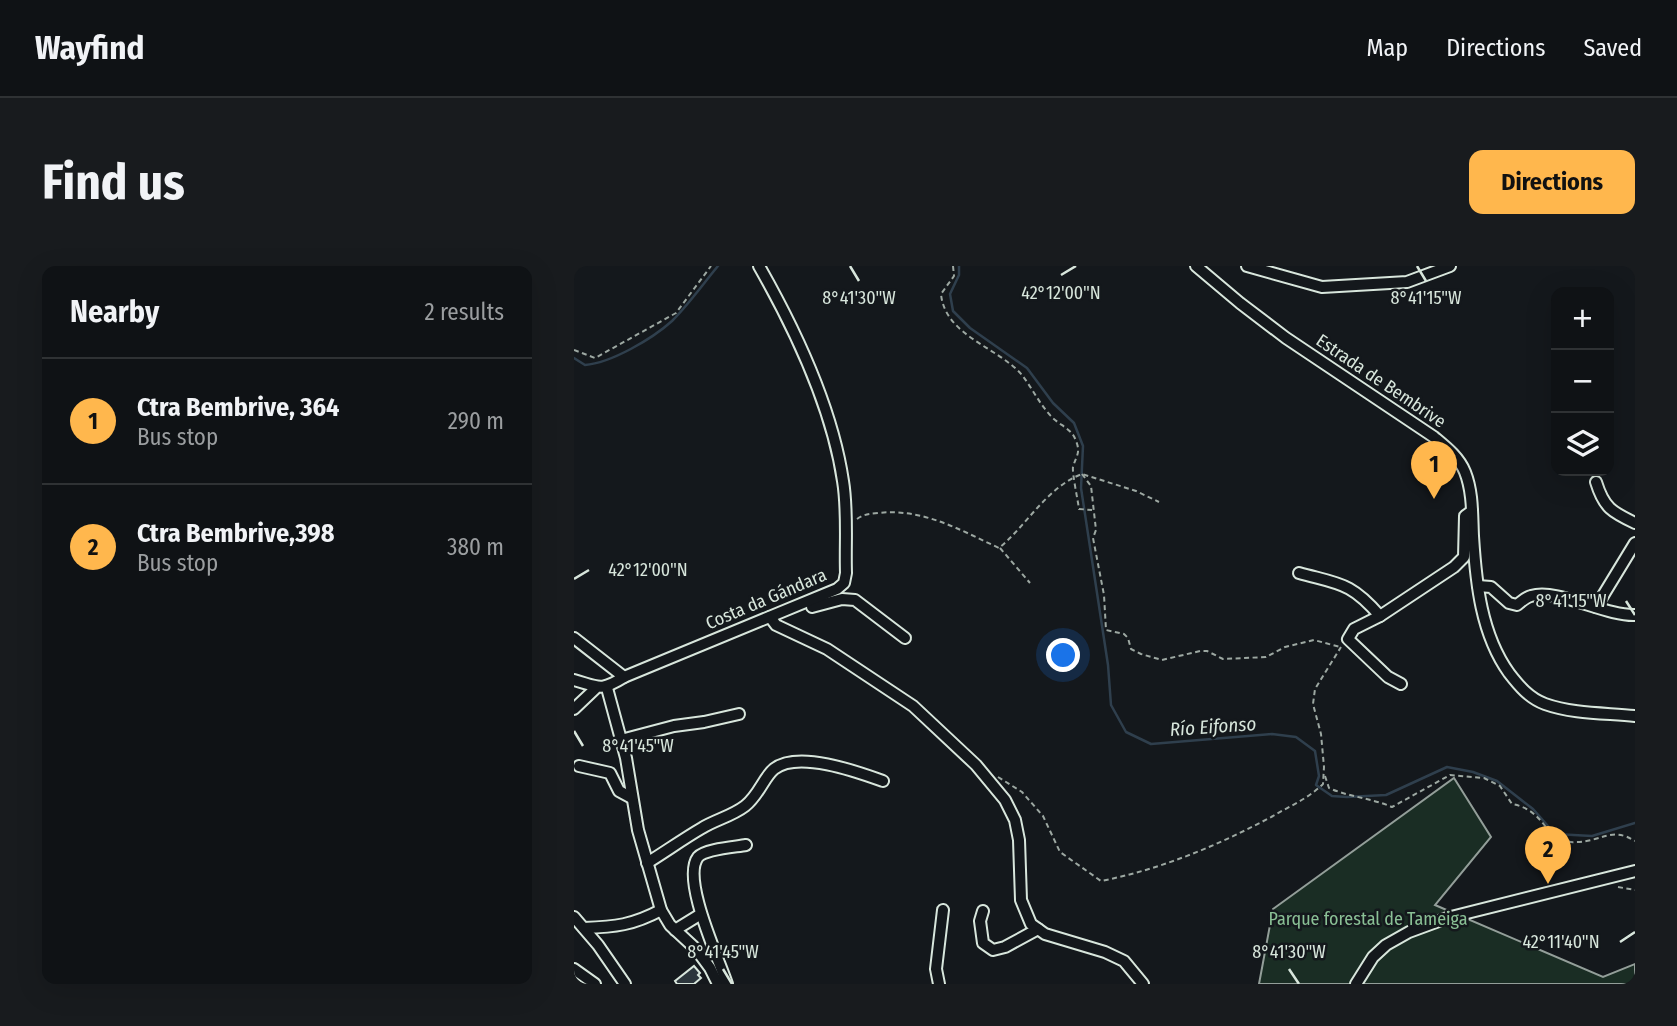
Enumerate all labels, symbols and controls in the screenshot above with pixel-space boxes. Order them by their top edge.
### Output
text: Wayfind [35,28,144,68]
text: Map [1367,34,1408,62]
text: Directions [1446,34,1545,62]
text: Saved [1583,34,1642,62]
button: Directions [1469,150,1635,214]
text: Find us [42,153,185,212]
text: 42°12'00"N [1021,282,1101,304]
text: 8°41'30"W [822,287,896,309]
text: 8°41'15"W [1391,287,1462,309]
map controls [1551,287,1614,476]
button: + [1551,287,1614,350]
text: Nearby [70,294,159,330]
text: 2 results [424,298,504,326]
street label: Estrada de Bembrive [1312,329,1450,433]
button: − [1551,350,1614,413]
text: Ctra Bembrive, 364 [137,392,340,423]
text: 1 [88,407,98,435]
text: 290 m [448,407,504,435]
button: layers [1551,413,1614,476]
text: Bus stop [137,423,218,451]
pin: 1 [1411,441,1457,499]
text: Ctra Bembrive,398 [137,518,334,549]
text: 2 [88,533,98,561]
text: 380 m [447,533,504,561]
text: Bus stop [137,549,218,577]
text: 42°12'00"N [608,559,688,581]
street label: Costa da Gándara [702,564,830,634]
text: 8°41'15"W [1536,590,1607,612]
your location [1046,638,1080,672]
water label: Río Eifonso [1169,712,1257,741]
text: 8°41'45"W [602,735,674,757]
pin: 2 [1525,826,1571,884]
park label: Parque forestal de Tameiga [1268,908,1468,930]
text: 42°11'40"N [1522,931,1600,953]
text: 8°41'45"W [687,941,759,963]
text: 8°41'30"W [1252,941,1326,963]

